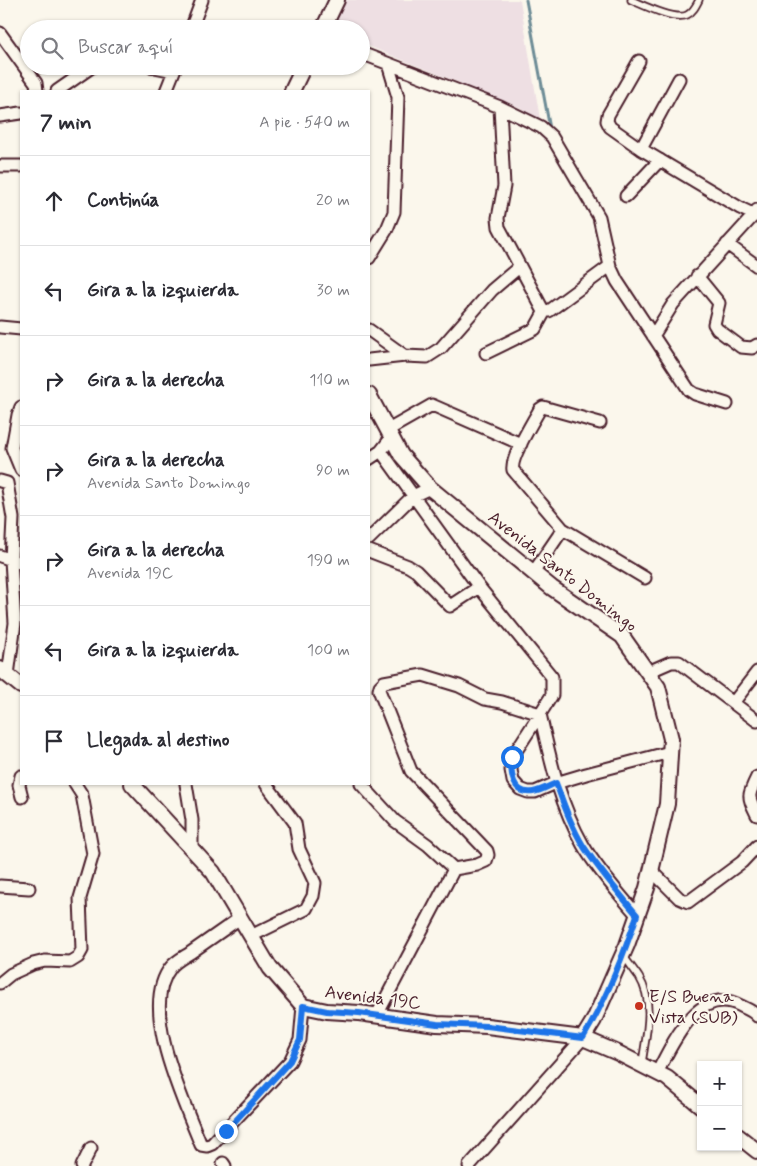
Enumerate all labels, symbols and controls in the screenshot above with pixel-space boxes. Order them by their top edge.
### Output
search box [20,20,370,75]
icon: search [38,34,66,62]
text: Buscar aquí [78,35,173,60]
text: 7 min [40,109,92,137]
text: A pie · 540 m [259,112,350,133]
icon: ahead [40,187,68,215]
text: Continúa [87,188,159,213]
text: 20 m [316,190,350,211]
icon: left [40,277,68,305]
text: Gira a la izquierda [87,278,238,303]
text: 30 m [317,280,350,301]
icon: right [40,367,68,395]
text: Gira a la derecha [87,368,225,393]
text: 110 m [309,370,350,391]
text: Gira a la derecha [87,448,225,473]
icon: right [40,457,68,485]
text: 90 m [316,460,350,481]
text: Avenida Santo Domingo [87,473,250,494]
street label: Avenida Santo Domingo [483,506,642,638]
text: Gira a la derecha [87,538,225,563]
icon: right [40,547,68,575]
text: 190 m [307,550,350,571]
text: Avenida 19C [87,563,173,584]
icon: left [40,637,68,665]
text: Gira a la izquierda [87,638,238,663]
text: 100 m [307,640,350,661]
icon: arrive [40,727,68,755]
text: Llegada al destino [87,728,229,753]
route start [501,746,524,769]
street label: Avenida 19C [323,980,423,1016]
place label: E/S Buena Vista (SUB) [649,985,738,1030]
marker: E/S Buena Vista (SUB) [633,1000,645,1012]
map controls [697,1061,742,1151]
button: + [697,1061,742,1106]
button: − [697,1106,742,1151]
route end [215,1120,238,1143]

